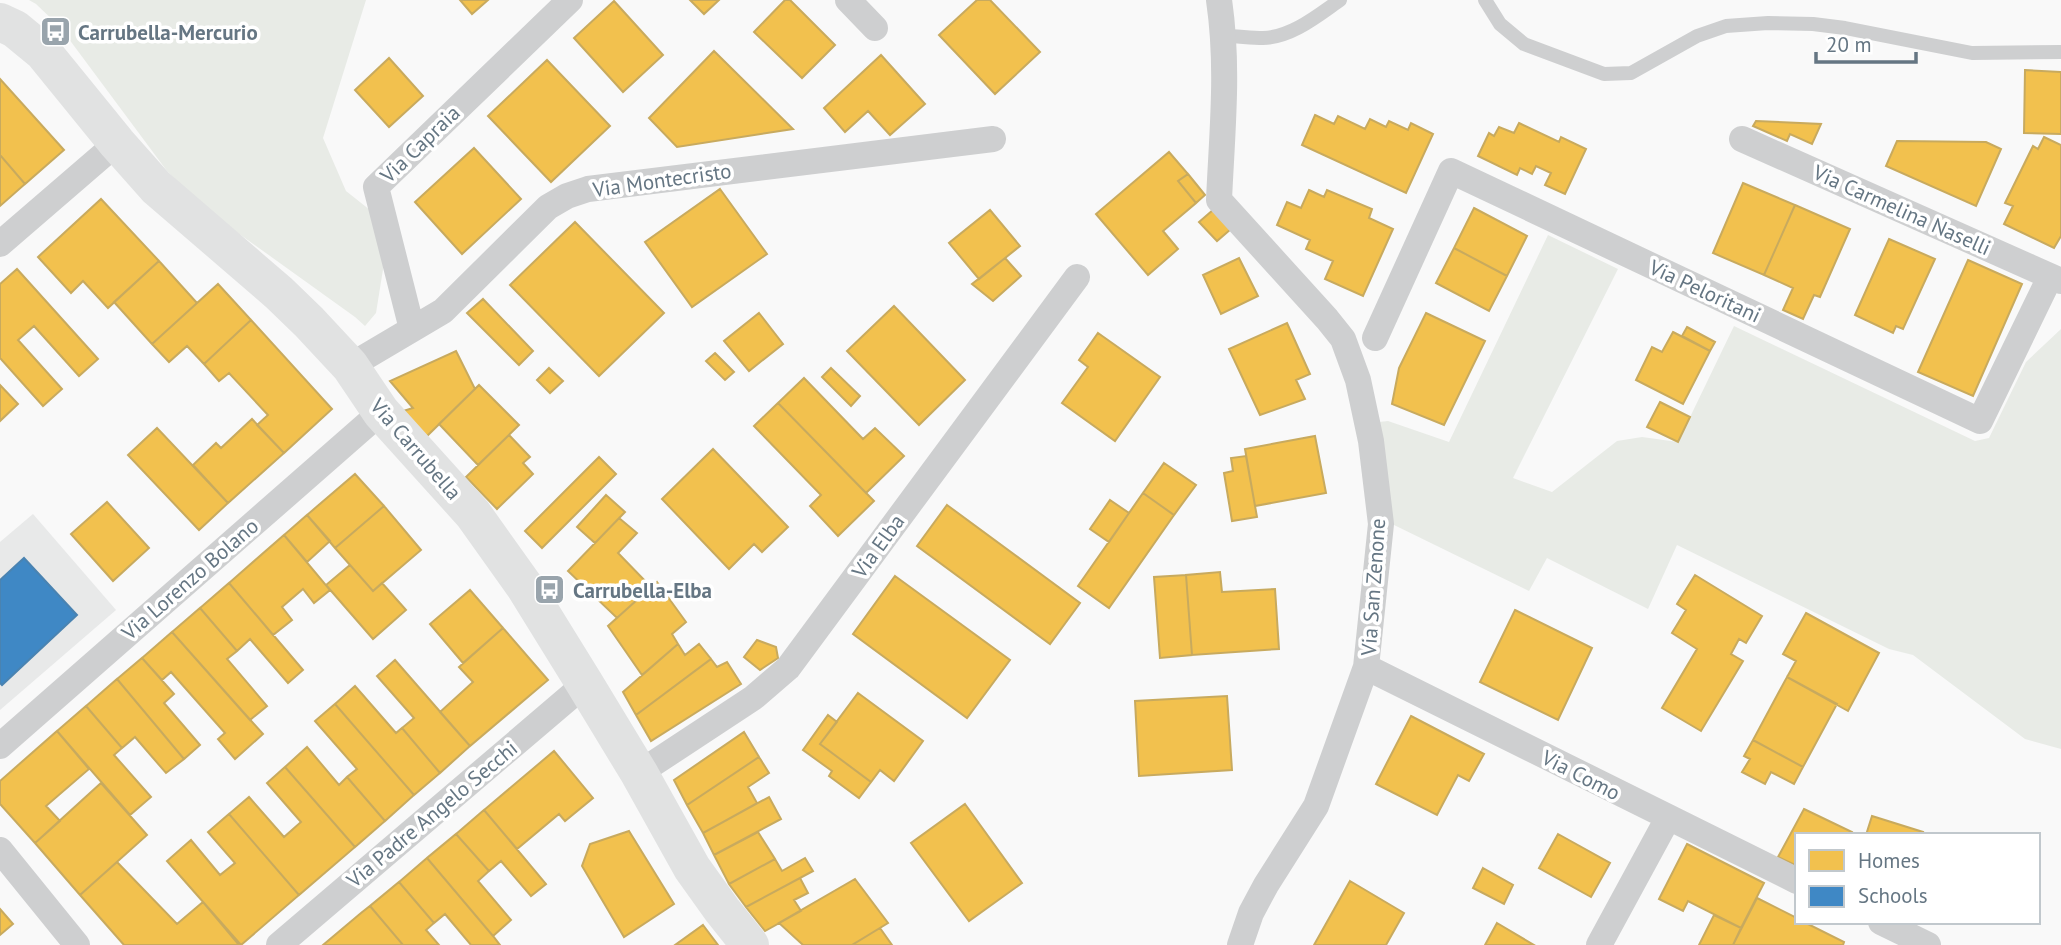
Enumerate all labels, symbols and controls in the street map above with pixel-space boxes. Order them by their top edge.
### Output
bus stop icon: Carrubella-Mercurio [38,15,72,49]
place label: Carrubella-Mercurio [78,19,258,46]
scale bar [1816,21,1916,65]
text: 20 m [1826,31,1872,58]
street label: Via Capraia [374,99,466,189]
street label: Via Montecristo [590,157,733,203]
street label: Via Carmelina Naselli [1808,158,1995,261]
street label: Via Peloritani [1644,253,1765,329]
street label: Via Carrubella [364,392,467,505]
street label: Via Elba [845,509,910,584]
street label: Via Lorenzo Bolano [115,512,264,646]
street label: Via San Zenone [1355,517,1391,658]
bus stop icon: Carrubella-Elba [533,573,567,607]
place label: Carrubella-Elba [573,577,712,604]
street label: Via Padre Angelo Secchi [340,735,523,894]
street label: Via Como [1536,743,1625,806]
legend [1795,833,2040,924]
text: Homes [1858,847,1920,874]
text: Schools [1858,882,1928,909]

